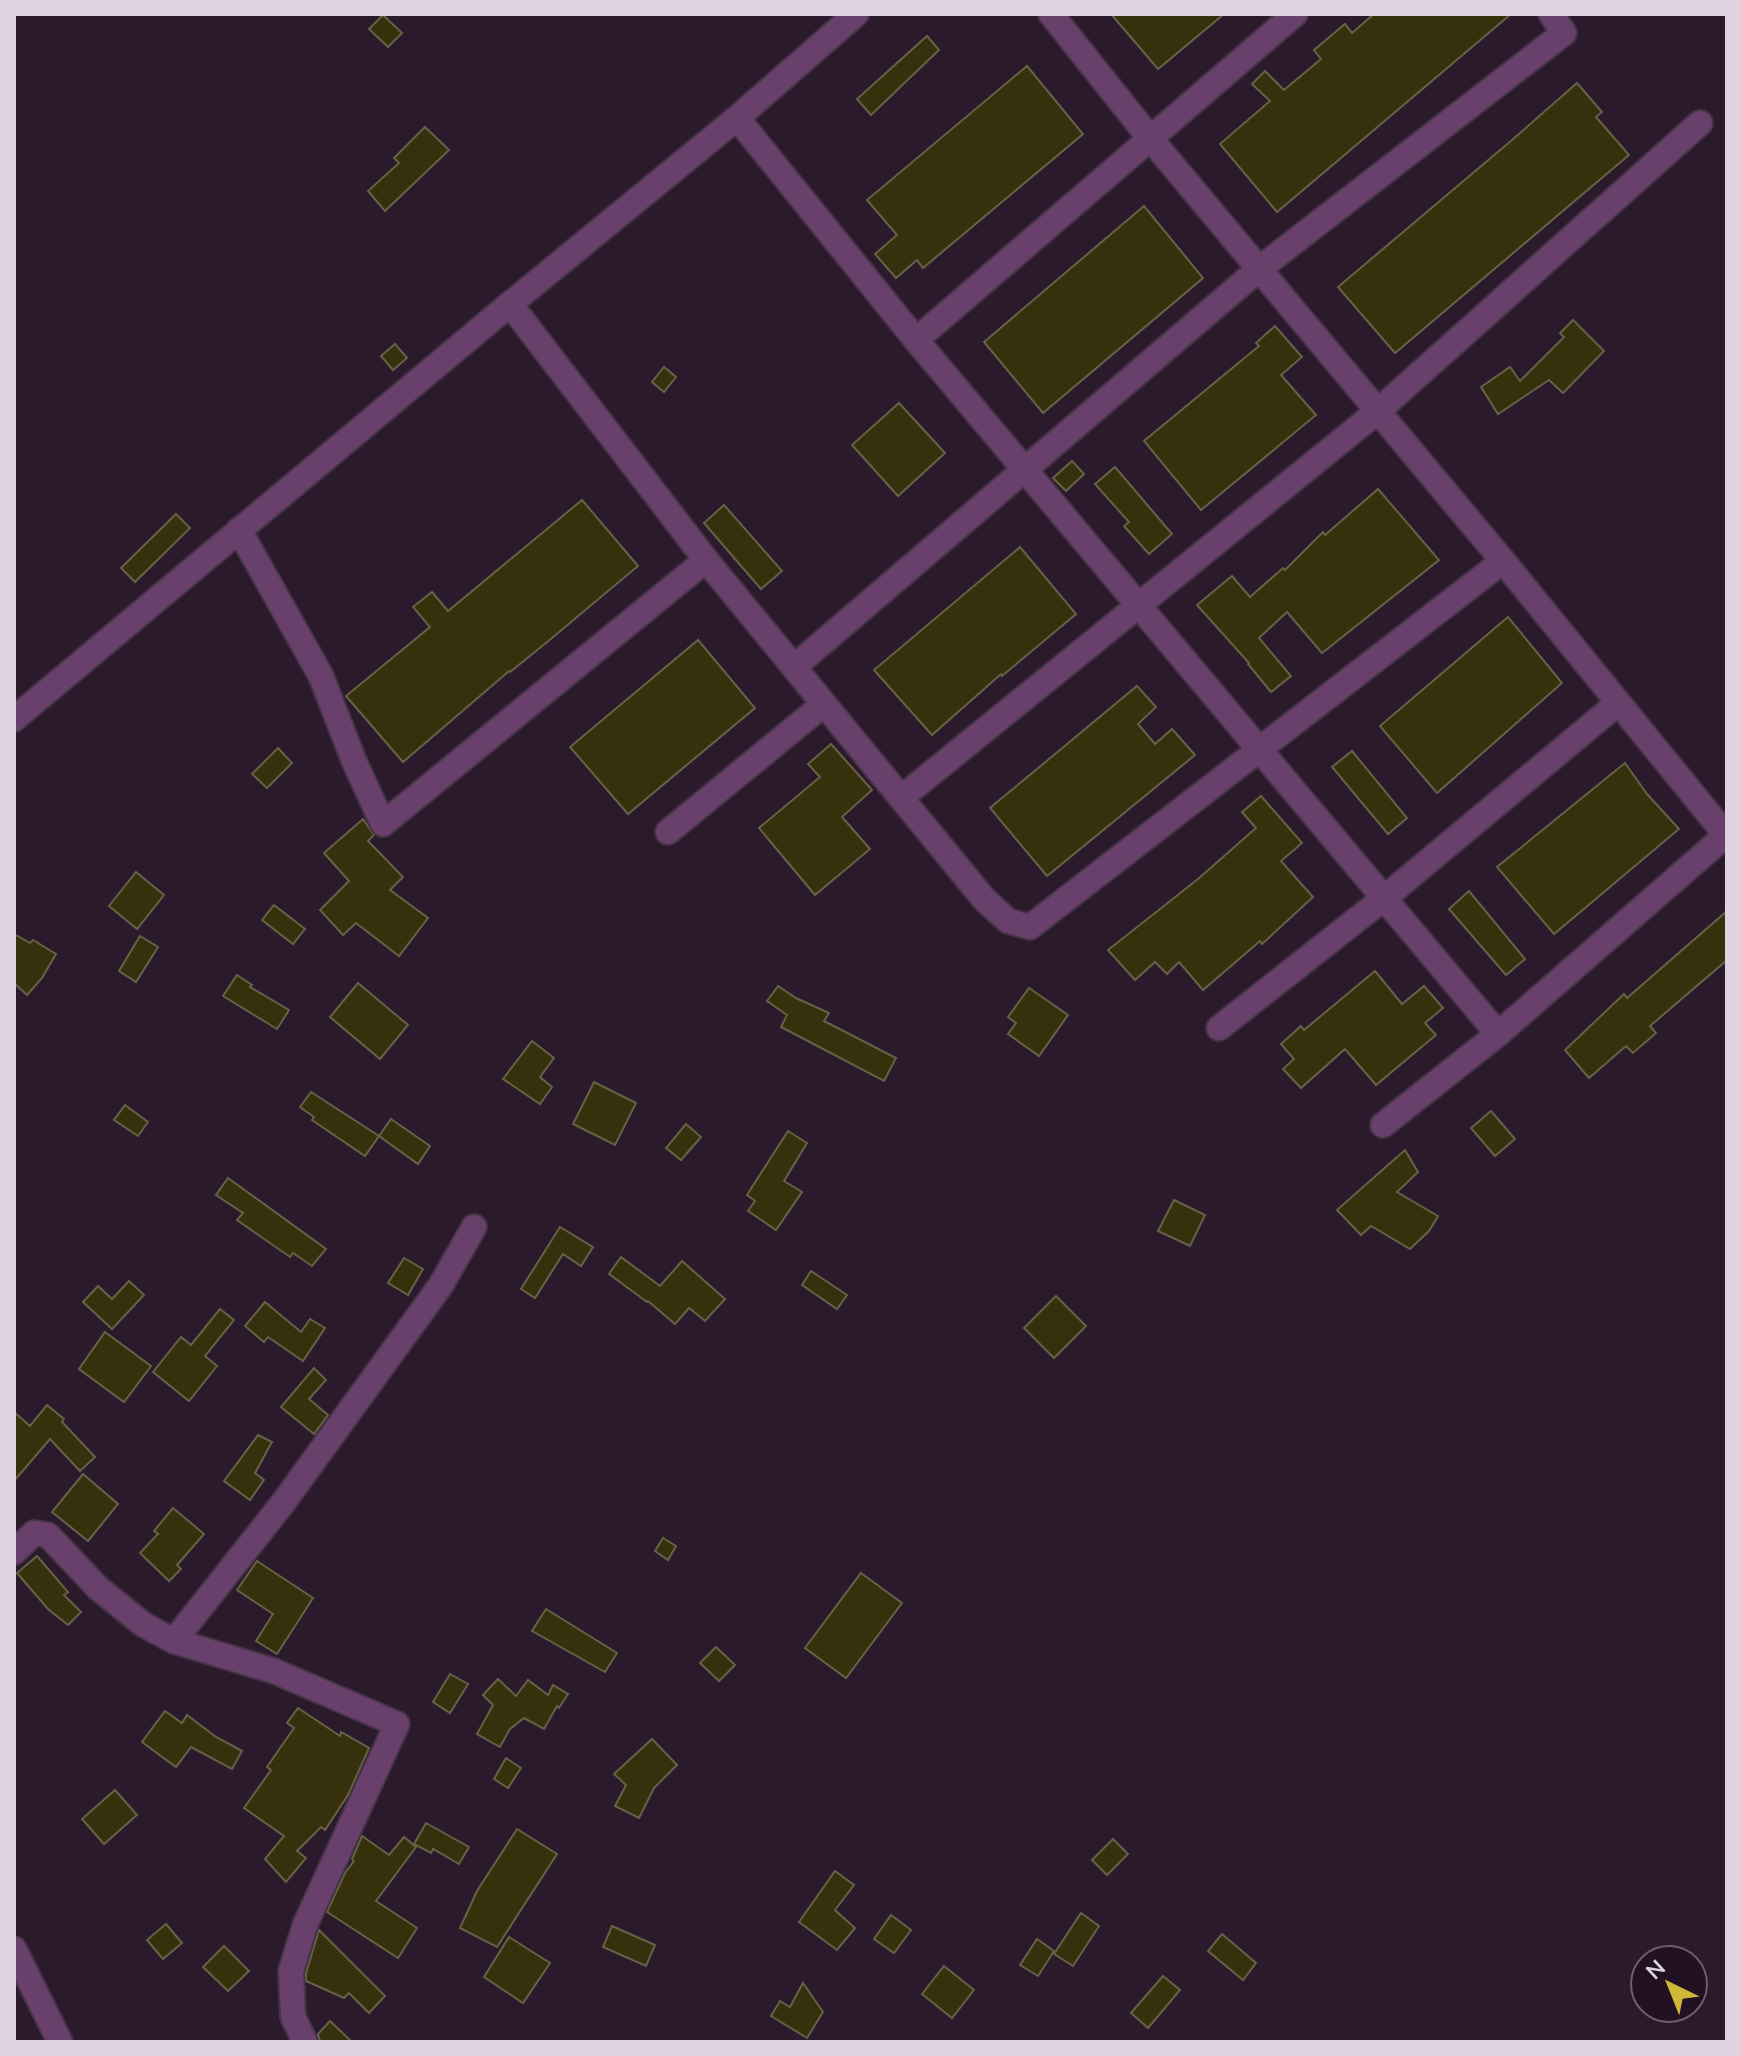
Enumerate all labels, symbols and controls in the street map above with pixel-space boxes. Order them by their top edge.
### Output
north arrow [1629,1944,1709,2024]
text: N [1640,1954,1672,1987]

